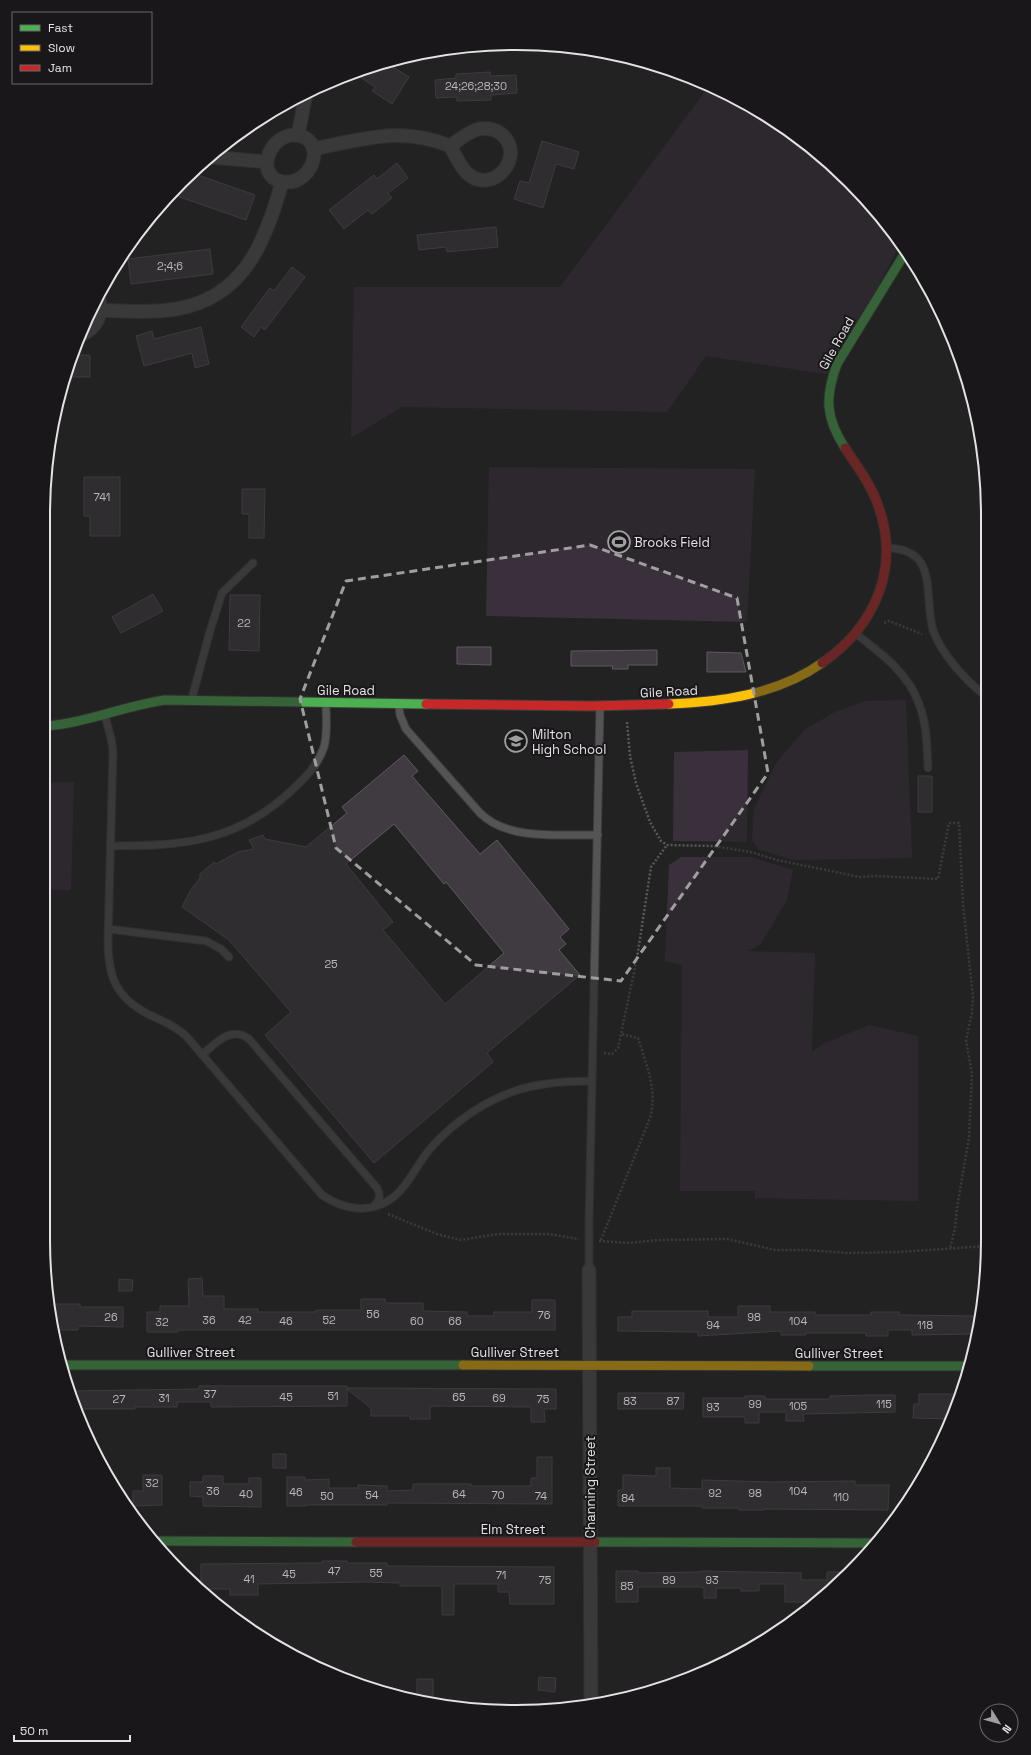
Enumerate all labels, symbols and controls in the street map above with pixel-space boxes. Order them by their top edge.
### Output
legend [12,12,152,84]
text: Fast [48,20,73,36]
text: Slow [48,40,75,56]
text: Jam [48,60,72,76]
house number: 24;26;28;30 [445,79,507,93]
house number: 2;4;6 [157,259,183,273]
street label: Gile Road [815,314,858,373]
house number: 741 [94,490,110,504]
sports icon: Brooks Field [606,529,632,555]
place label: Brooks Field [634,534,710,551]
house number: 22 [237,616,251,630]
street label: Gile Road [640,681,698,702]
street label: Gile Road [317,682,375,699]
place label: Milton High School [532,726,606,758]
school or university icon: Milton High School [503,728,529,754]
house number: 25 [324,957,338,971]
house number: 56 [366,1307,380,1321]
house number: 76 [538,1308,551,1322]
house number: 26 [104,1310,118,1324]
house number: 98 [747,1310,761,1324]
house number: 36 [202,1313,216,1327]
house number: 42 [238,1313,252,1327]
house number: 52 [322,1313,336,1327]
house number: 46 [279,1314,293,1328]
house number: 60 [410,1314,424,1328]
house number: 66 [448,1314,462,1328]
house number: 104 [789,1314,807,1328]
house number: 32 [155,1315,169,1329]
house number: 94 [706,1318,720,1332]
house number: 118 [917,1318,933,1332]
street label: Gulliver Street [147,1344,235,1361]
street label: Gulliver Street [471,1344,559,1361]
street label: Gulliver Street [795,1345,883,1362]
house number: 37 [204,1387,216,1401]
house number: 51 [327,1389,339,1403]
house number: 45 [279,1390,293,1404]
house number: 65 [452,1390,466,1404]
house number: 31 [158,1391,170,1405]
house number: 69 [492,1391,506,1405]
house number: 27 [113,1392,125,1406]
house number: 75 [537,1392,550,1406]
house number: 83 [623,1394,637,1408]
house number: 87 [667,1394,679,1408]
house number: 99 [748,1397,762,1411]
house number: 115 [876,1397,892,1411]
house number: 105 [789,1399,808,1413]
house number: 93 [706,1400,720,1414]
street label: Channing Street [582,1436,599,1538]
house number: 32 [145,1476,159,1490]
house number: 36 [206,1484,220,1498]
house number: 104 [789,1484,807,1498]
house number: 46 [289,1485,303,1499]
house number: 92 [708,1486,722,1500]
house number: 98 [748,1486,762,1500]
house number: 40 [239,1487,253,1501]
house number: 64 [452,1487,466,1501]
house number: 54 [365,1488,379,1502]
house number: 70 [491,1488,505,1502]
house number: 50 [320,1489,334,1503]
house number: 74 [535,1489,547,1503]
house number: 110 [833,1490,849,1504]
house number: 84 [621,1491,635,1505]
street label: Elm Street [481,1521,545,1538]
house number: 47 [328,1564,340,1578]
house number: 55 [369,1566,383,1580]
house number: 45 [282,1567,296,1581]
house number: 71 [496,1568,506,1582]
house number: 41 [243,1572,255,1586]
house number: 75 [539,1573,552,1587]
house number: 89 [662,1573,676,1587]
house number: 93 [705,1573,719,1587]
house number: 85 [620,1579,634,1593]
north arrow [979,1703,1019,1743]
scale bar [14,1717,130,1743]
text: N [999,1722,1015,1736]
text: 50 m [20,1723,48,1739]

